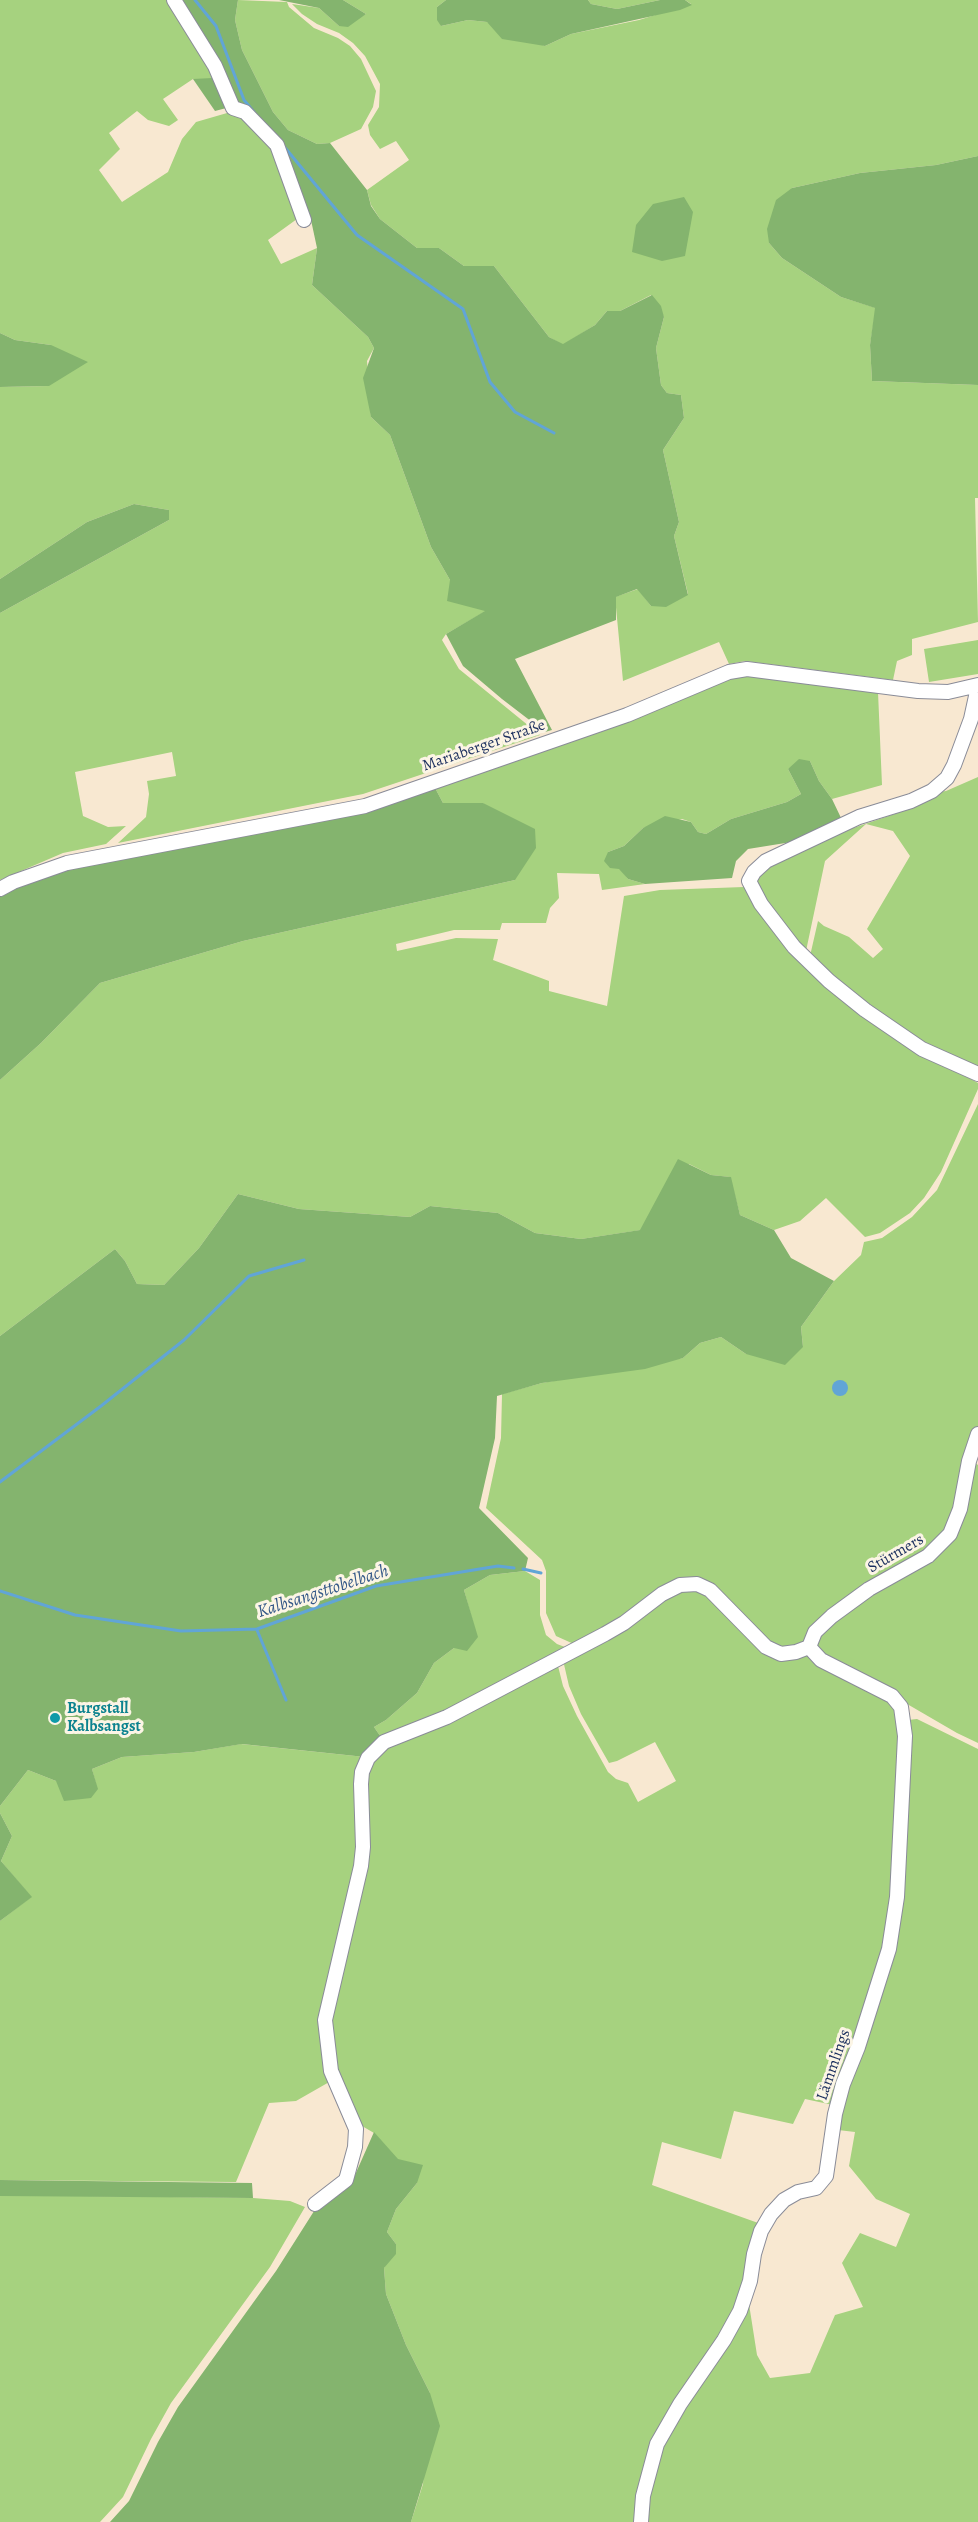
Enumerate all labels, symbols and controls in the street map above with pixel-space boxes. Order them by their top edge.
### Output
street label: Mariaberger Straße [420,716,548,776]
street label: Stürmers [865,1530,927,1578]
water label: Kalbsangsttobelbach [255,1561,391,1623]
place label: Burgstall Kalbsangst [67,1699,141,1737]
marker: Burgstall Kalbsangst [48,1711,62,1725]
street label: Lämmlings [813,2027,855,2103]

